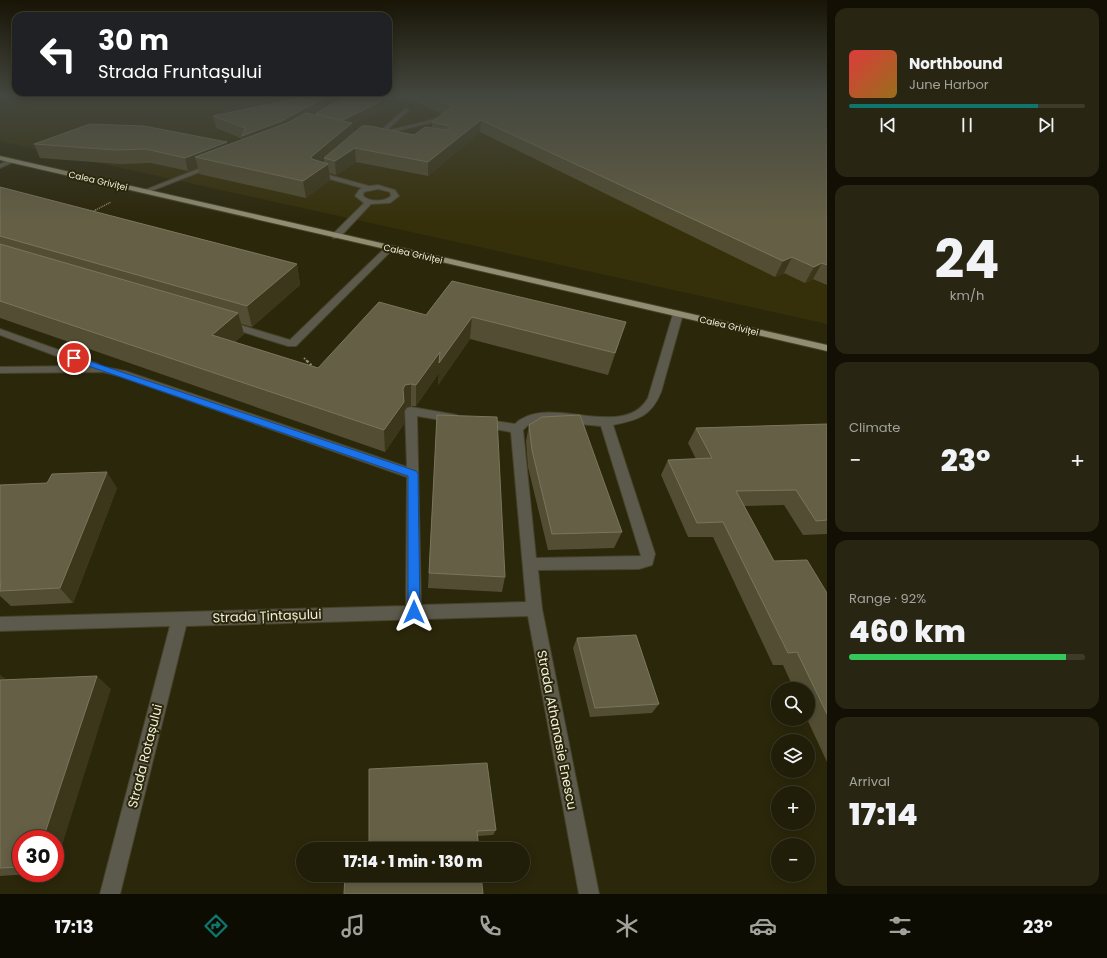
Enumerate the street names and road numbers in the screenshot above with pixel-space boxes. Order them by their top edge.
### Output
street label: Calea Griviței [67,168,129,194]
street label: Calea Griviței [382,241,444,267]
street label: Calea Griviței [698,313,760,339]
street label: Strada Țintașului [212,605,322,627]
street label: Strada Athanasie Enescu [532,649,582,811]
street label: Strada Rotașului [123,702,167,810]

